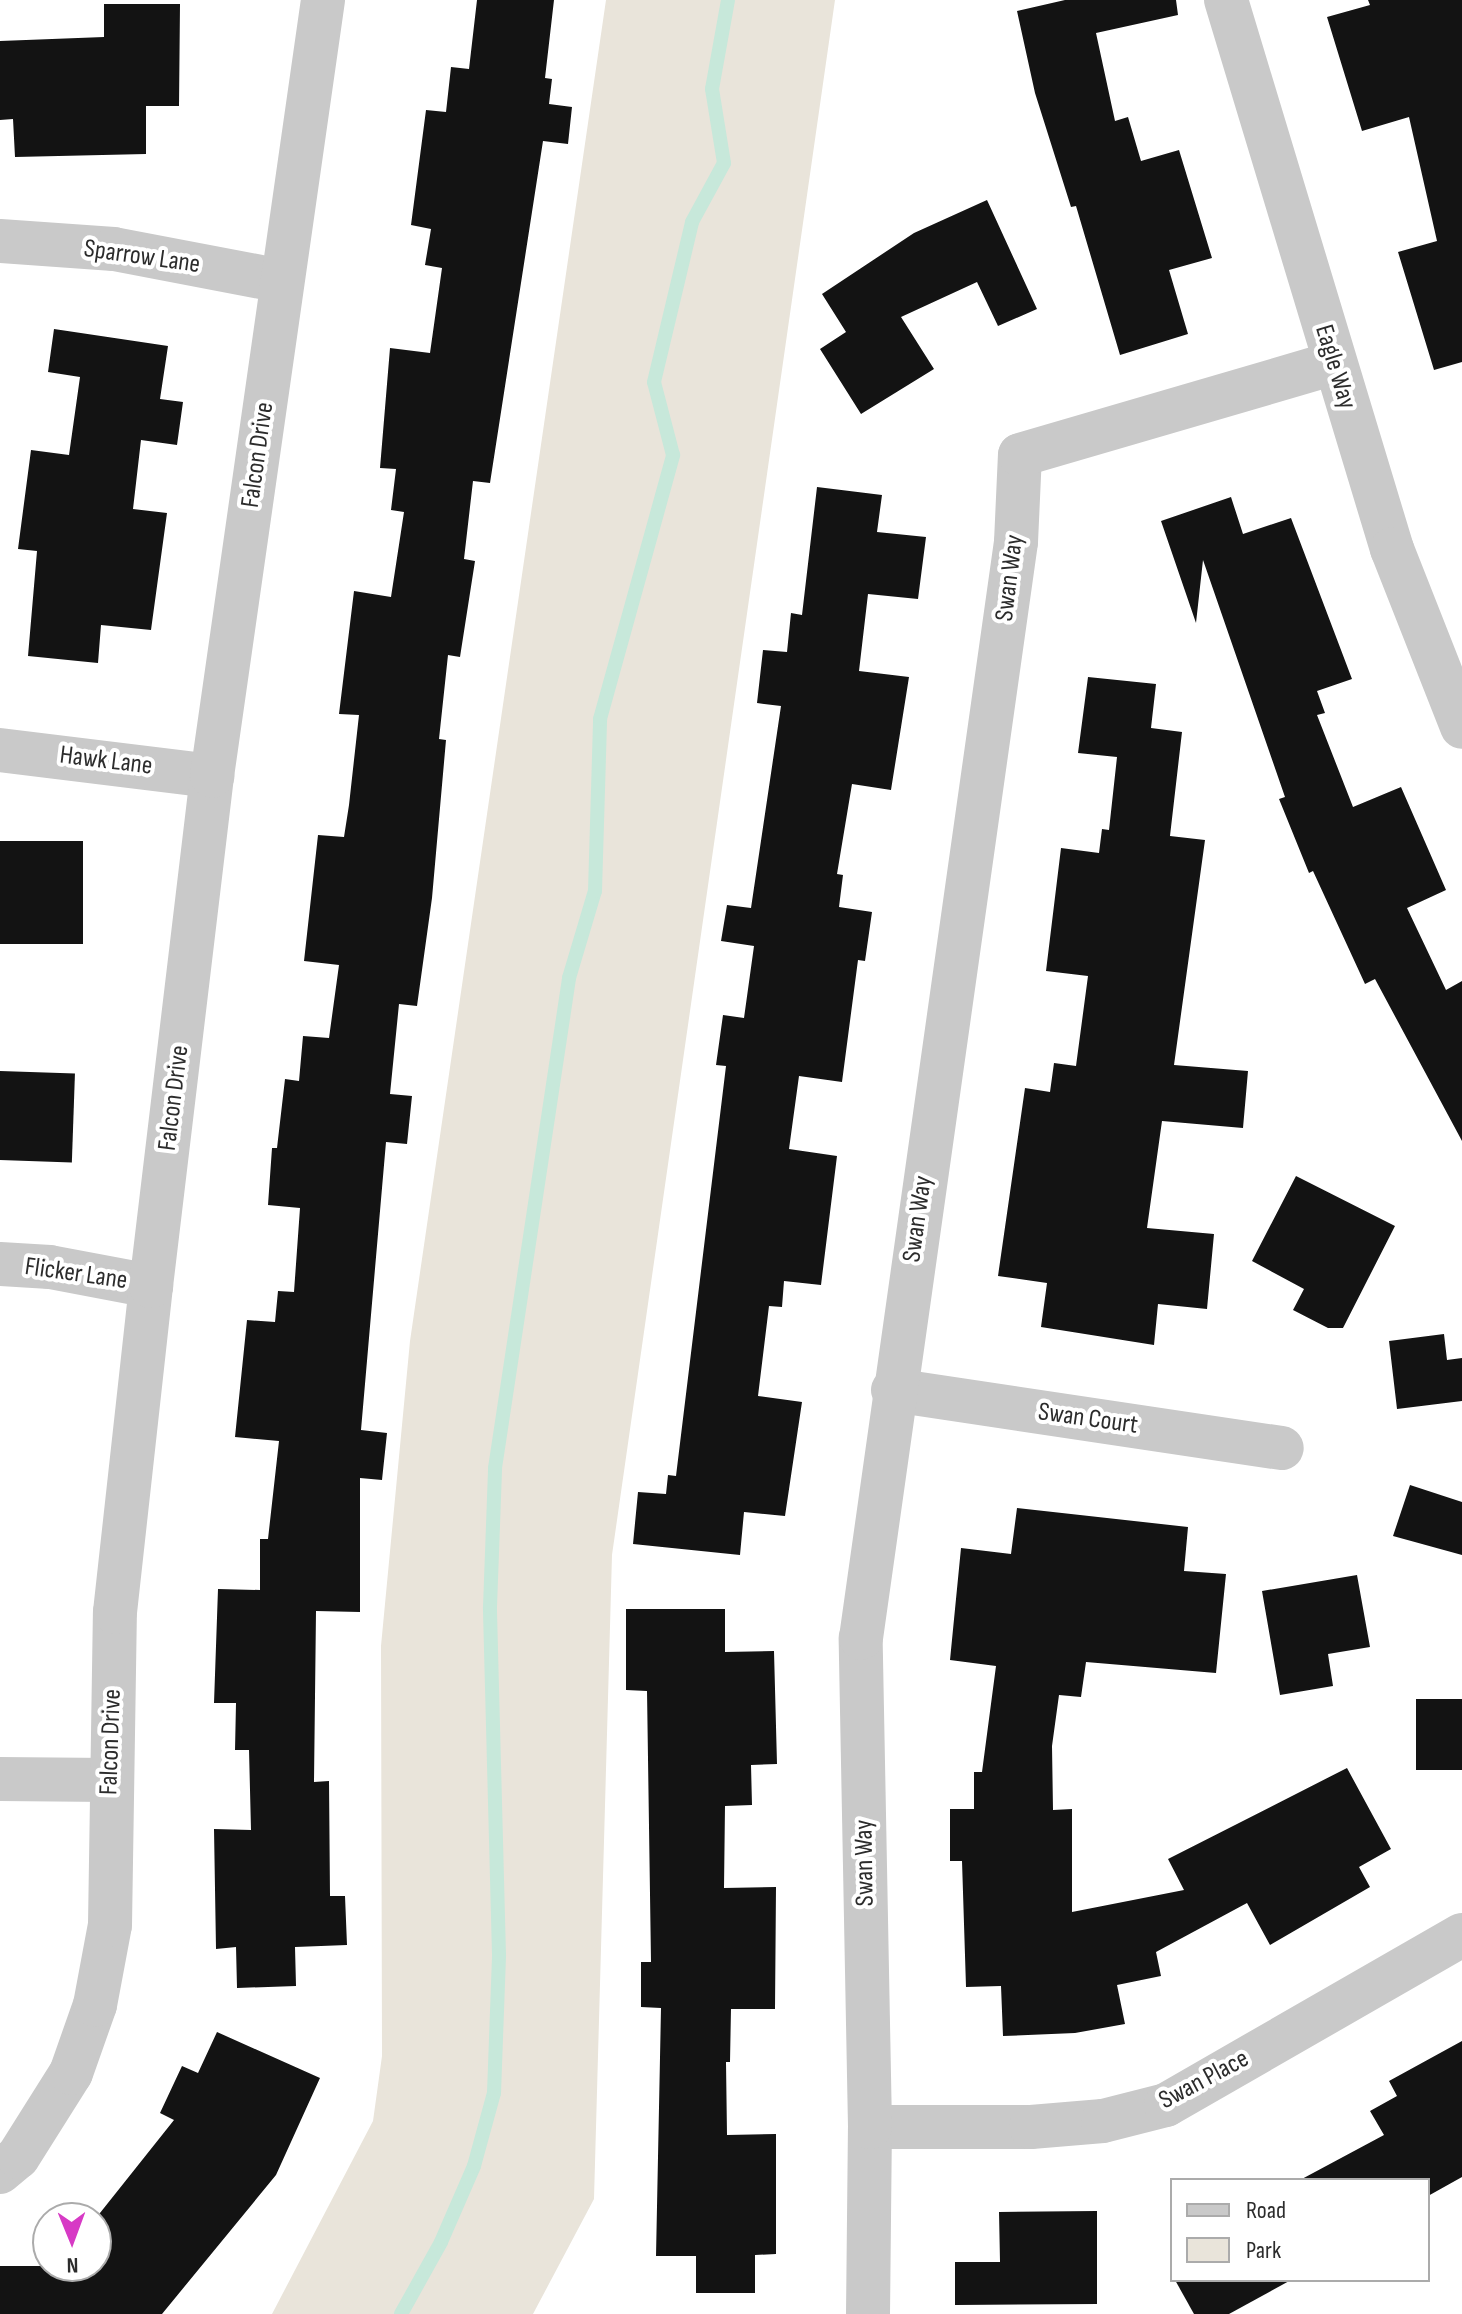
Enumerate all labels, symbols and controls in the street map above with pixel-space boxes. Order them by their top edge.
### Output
street label: Sparrow Lane [82,233,202,281]
street label: Eagle Way [1307,321,1363,413]
street label: Falcon Drive [235,400,281,510]
street label: Swan Way [989,533,1031,623]
street label: Hawk Lane [58,740,154,782]
street label: Falcon Drive [152,1044,196,1152]
street label: Swan Way [897,1174,939,1264]
street label: Flicker Lane [23,1251,129,1297]
street label: Swan Court [1036,1397,1140,1441]
street label: Falcon Drive [94,1688,128,1796]
street label: Swan Way [849,1819,881,1907]
street label: Swan Place [1154,2043,1254,2117]
legend [1170,2178,1430,2282]
text: Road [1246,2196,1286,2225]
north arrow [32,2202,112,2282]
text: Park [1246,2236,1281,2265]
text: N [66,2251,79,2278]

